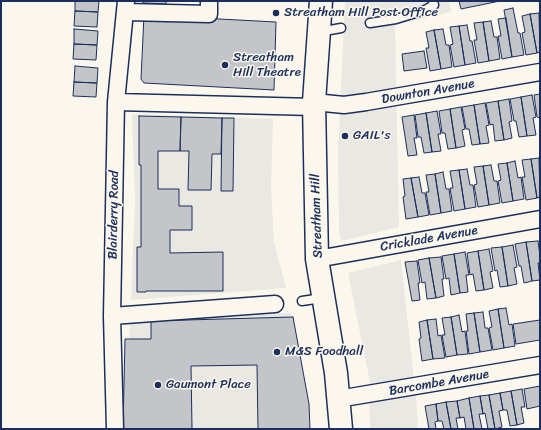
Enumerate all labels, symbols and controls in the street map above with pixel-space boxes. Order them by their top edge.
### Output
place label: Streatham Hill Post Office [284,5,438,21]
marker: Streatham Hill Post Office [271,8,281,18]
place label: Streatham Hill Theatre [233,50,301,81]
marker: Streatham Hill Theatre [220,60,230,70]
street label: Downton Avenue [380,76,476,108]
place label: GAIL's [353,128,390,144]
marker: GAIL's [340,131,350,141]
street label: Blairderry Road [105,170,123,260]
street label: Streatham Hill [308,173,326,259]
street label: Cricklade Avenue [379,223,479,255]
place label: M&S Foodhall [285,344,363,360]
marker: M&S Foodhall [272,347,282,357]
street label: Barcombe Avenue [388,367,490,399]
place label: Gaumont Place [166,377,251,393]
marker: Gaumont Place [153,380,163,390]

